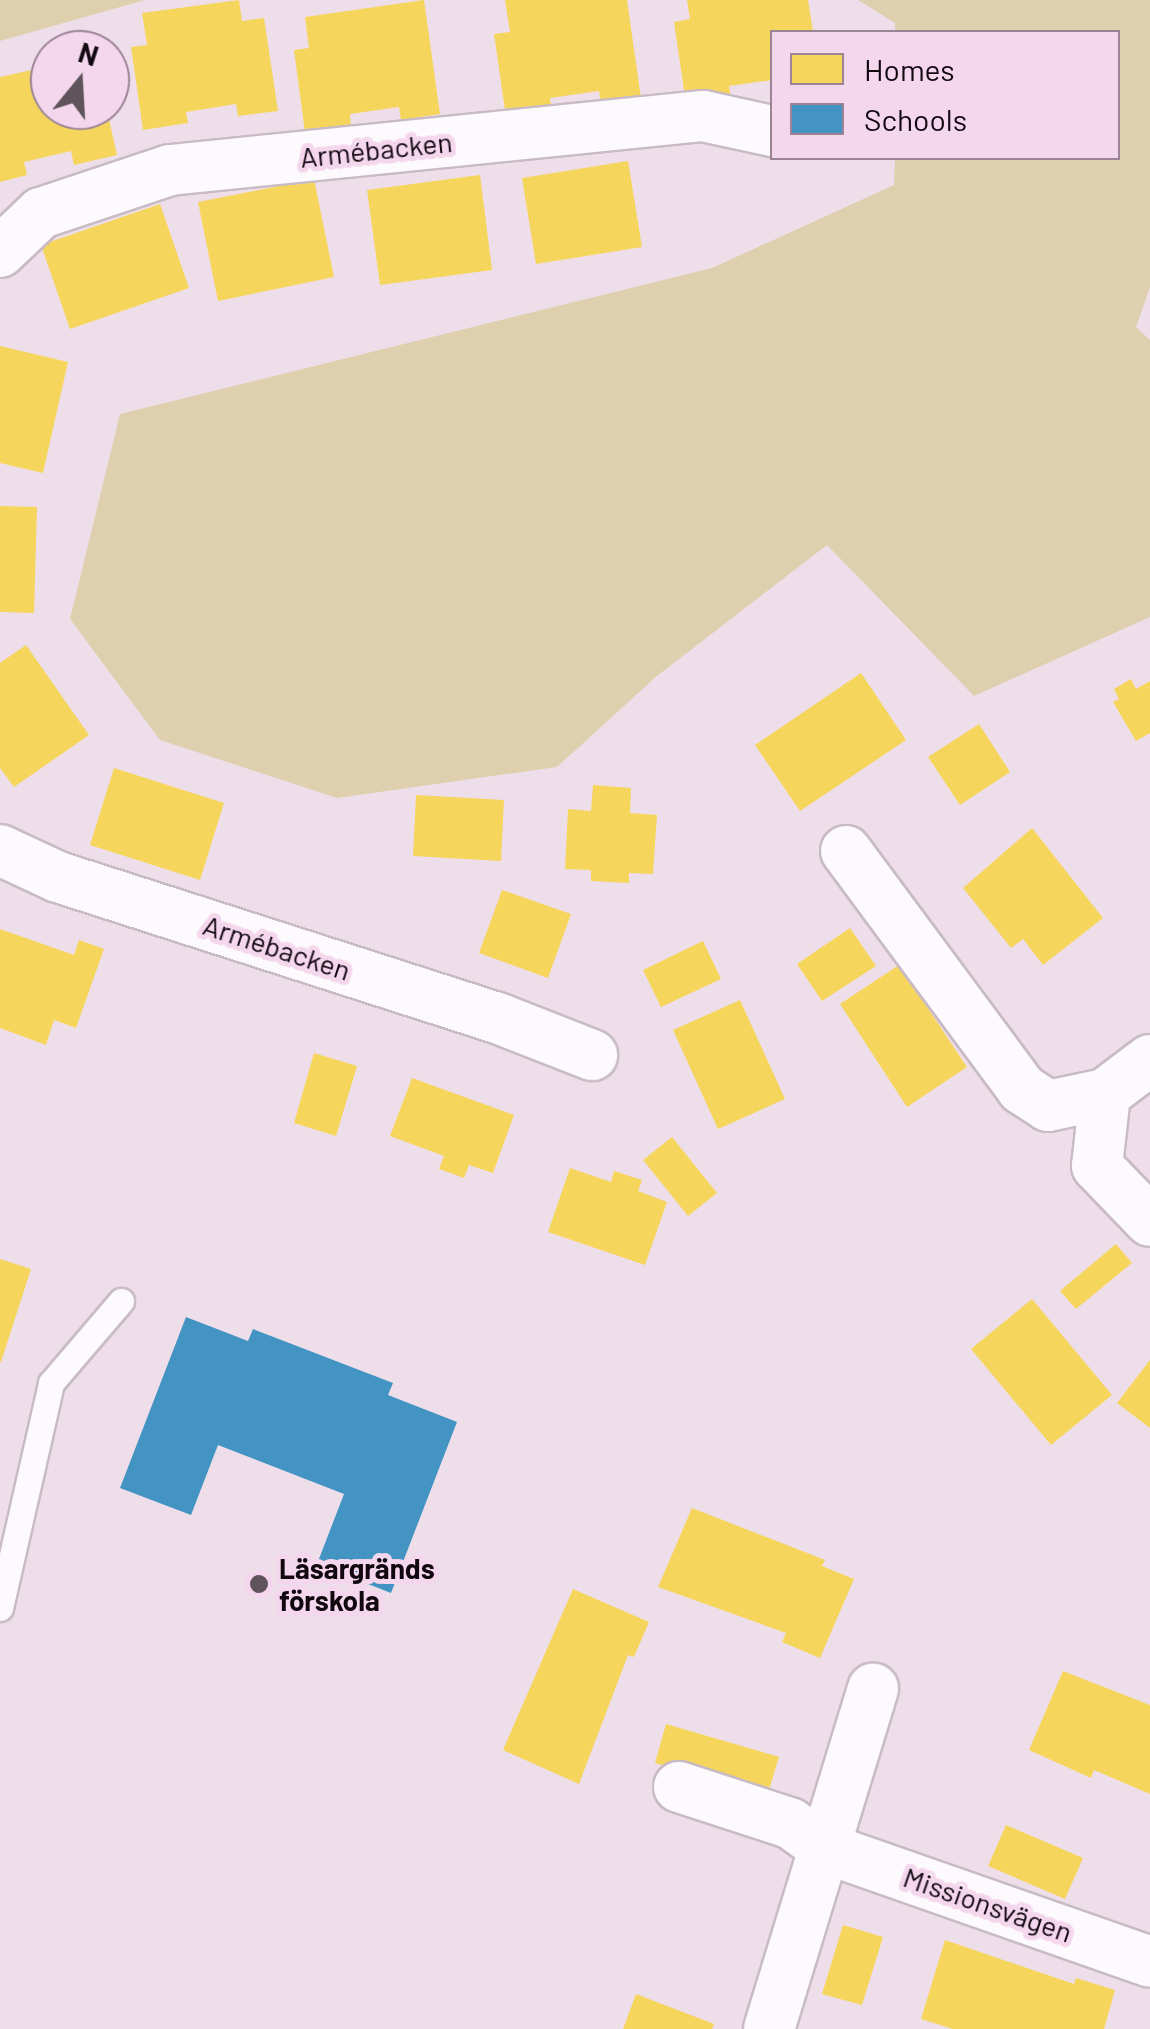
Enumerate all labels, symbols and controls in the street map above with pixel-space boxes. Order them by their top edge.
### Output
north arrow [30,30,130,130]
legend [770,30,1120,160]
text: N [75,34,103,72]
text: Homes [864,51,955,87]
text: Schools [864,101,967,137]
street label: Armébacken [298,124,454,174]
street label: Armébacken [199,907,355,987]
place label: Läsargränds förskola [279,1551,435,1617]
marker: Läsargränds förskola [248,1573,270,1595]
street label: Missionsvägen [899,1859,1077,1949]

